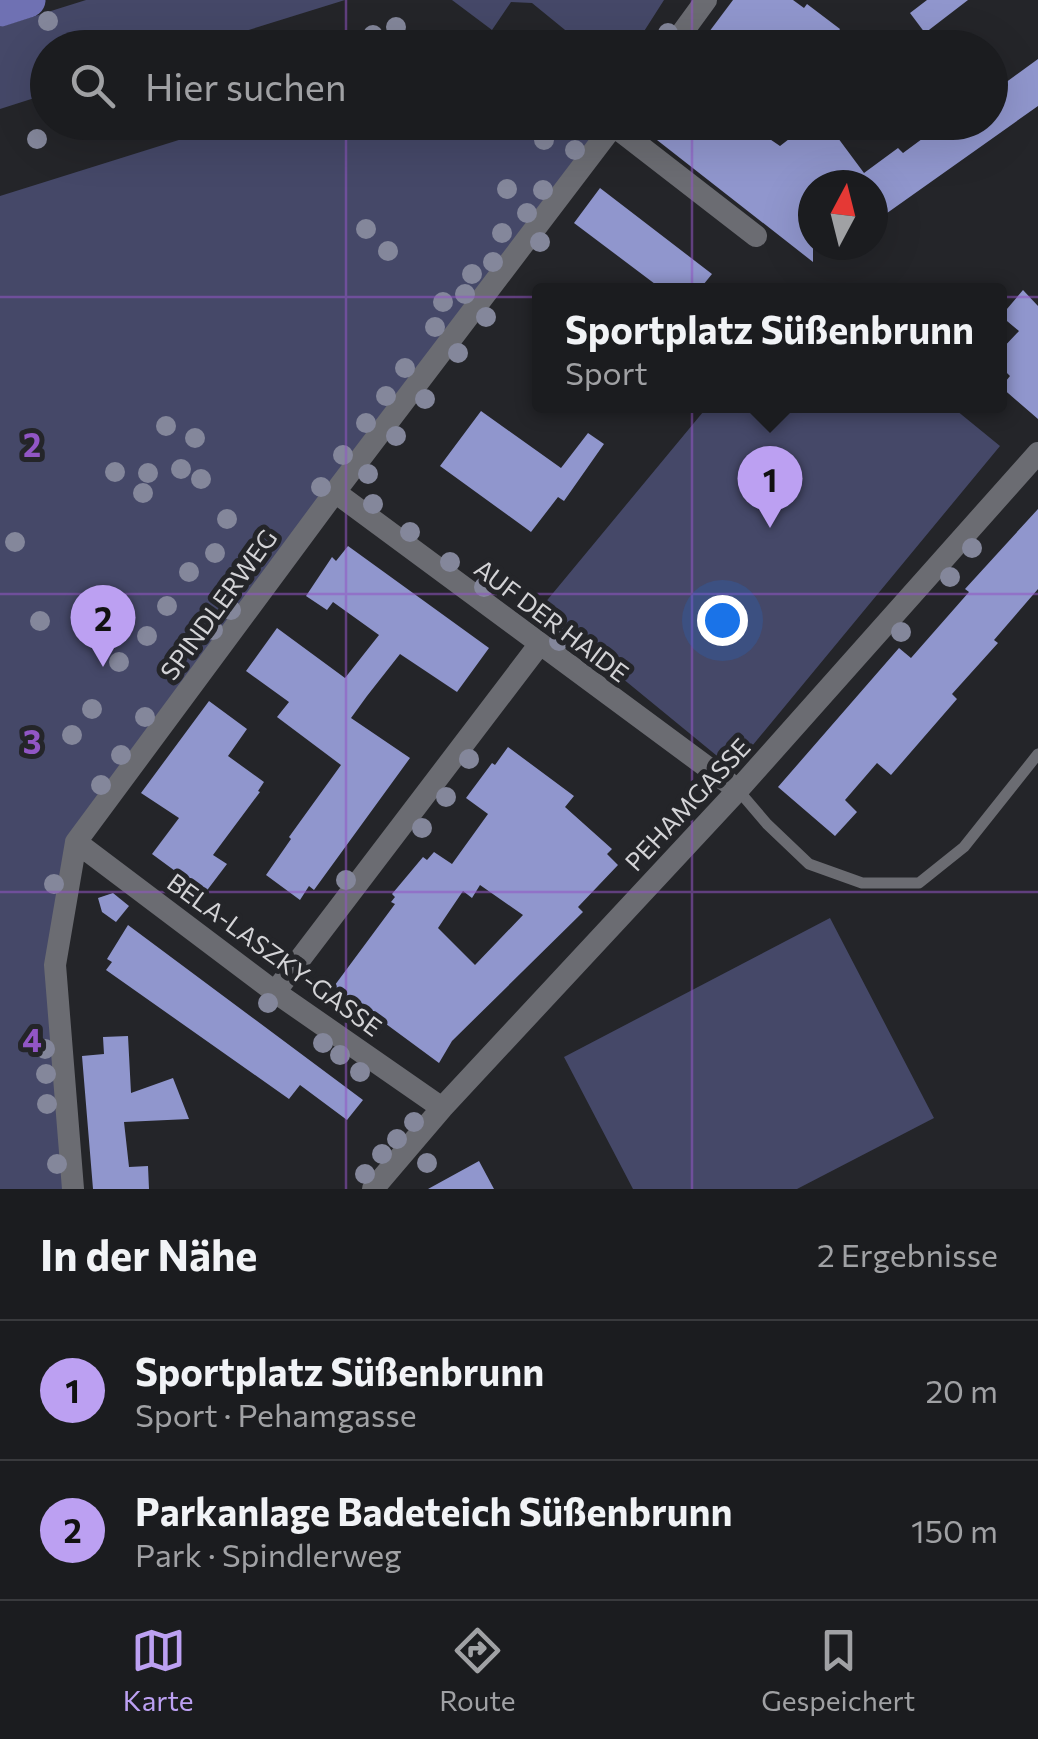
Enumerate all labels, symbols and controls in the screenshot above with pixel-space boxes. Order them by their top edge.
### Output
search box [30,30,1008,140]
icon: search [65,58,120,113]
text: Hier suchen [145,62,347,109]
north arrow [798,170,888,260]
popup [532,283,1007,413]
text: Sportplatz Süßenbrunn [565,305,974,352]
text: Sport [565,352,648,392]
text: 2 [23,424,41,464]
pin: 1 [738,446,802,528]
street label: SPINDLERWEG [153,523,283,685]
street label: AUF DER HAIDE [469,552,635,688]
pin: 2 [70,584,136,667]
your location [697,595,748,646]
text: 3 [23,721,41,761]
street label: PEHAMGASSE [618,732,756,876]
street label: BELA-LASZKY-GASSE [162,866,388,1042]
text: 4 [22,1019,42,1059]
text: In der Nähe [40,1228,257,1280]
text: 2 Ergebnisse [817,1234,998,1274]
text: Sportplatz Süßenbrunn [135,1347,544,1394]
text: 1 [65,1370,80,1410]
text: 20 m [925,1370,998,1410]
text: Sport · Pehamgasse [135,1394,417,1434]
text: Parkanlage Badeteich Süßenbrunn [135,1487,732,1534]
text: 2 [63,1510,82,1550]
text: 150 m [911,1510,998,1550]
text: Park · Spindlerweg [135,1534,402,1574]
tab: Karte [123,1623,194,1717]
tab: Route [439,1623,516,1717]
tab: Gespeichert [761,1623,915,1717]

